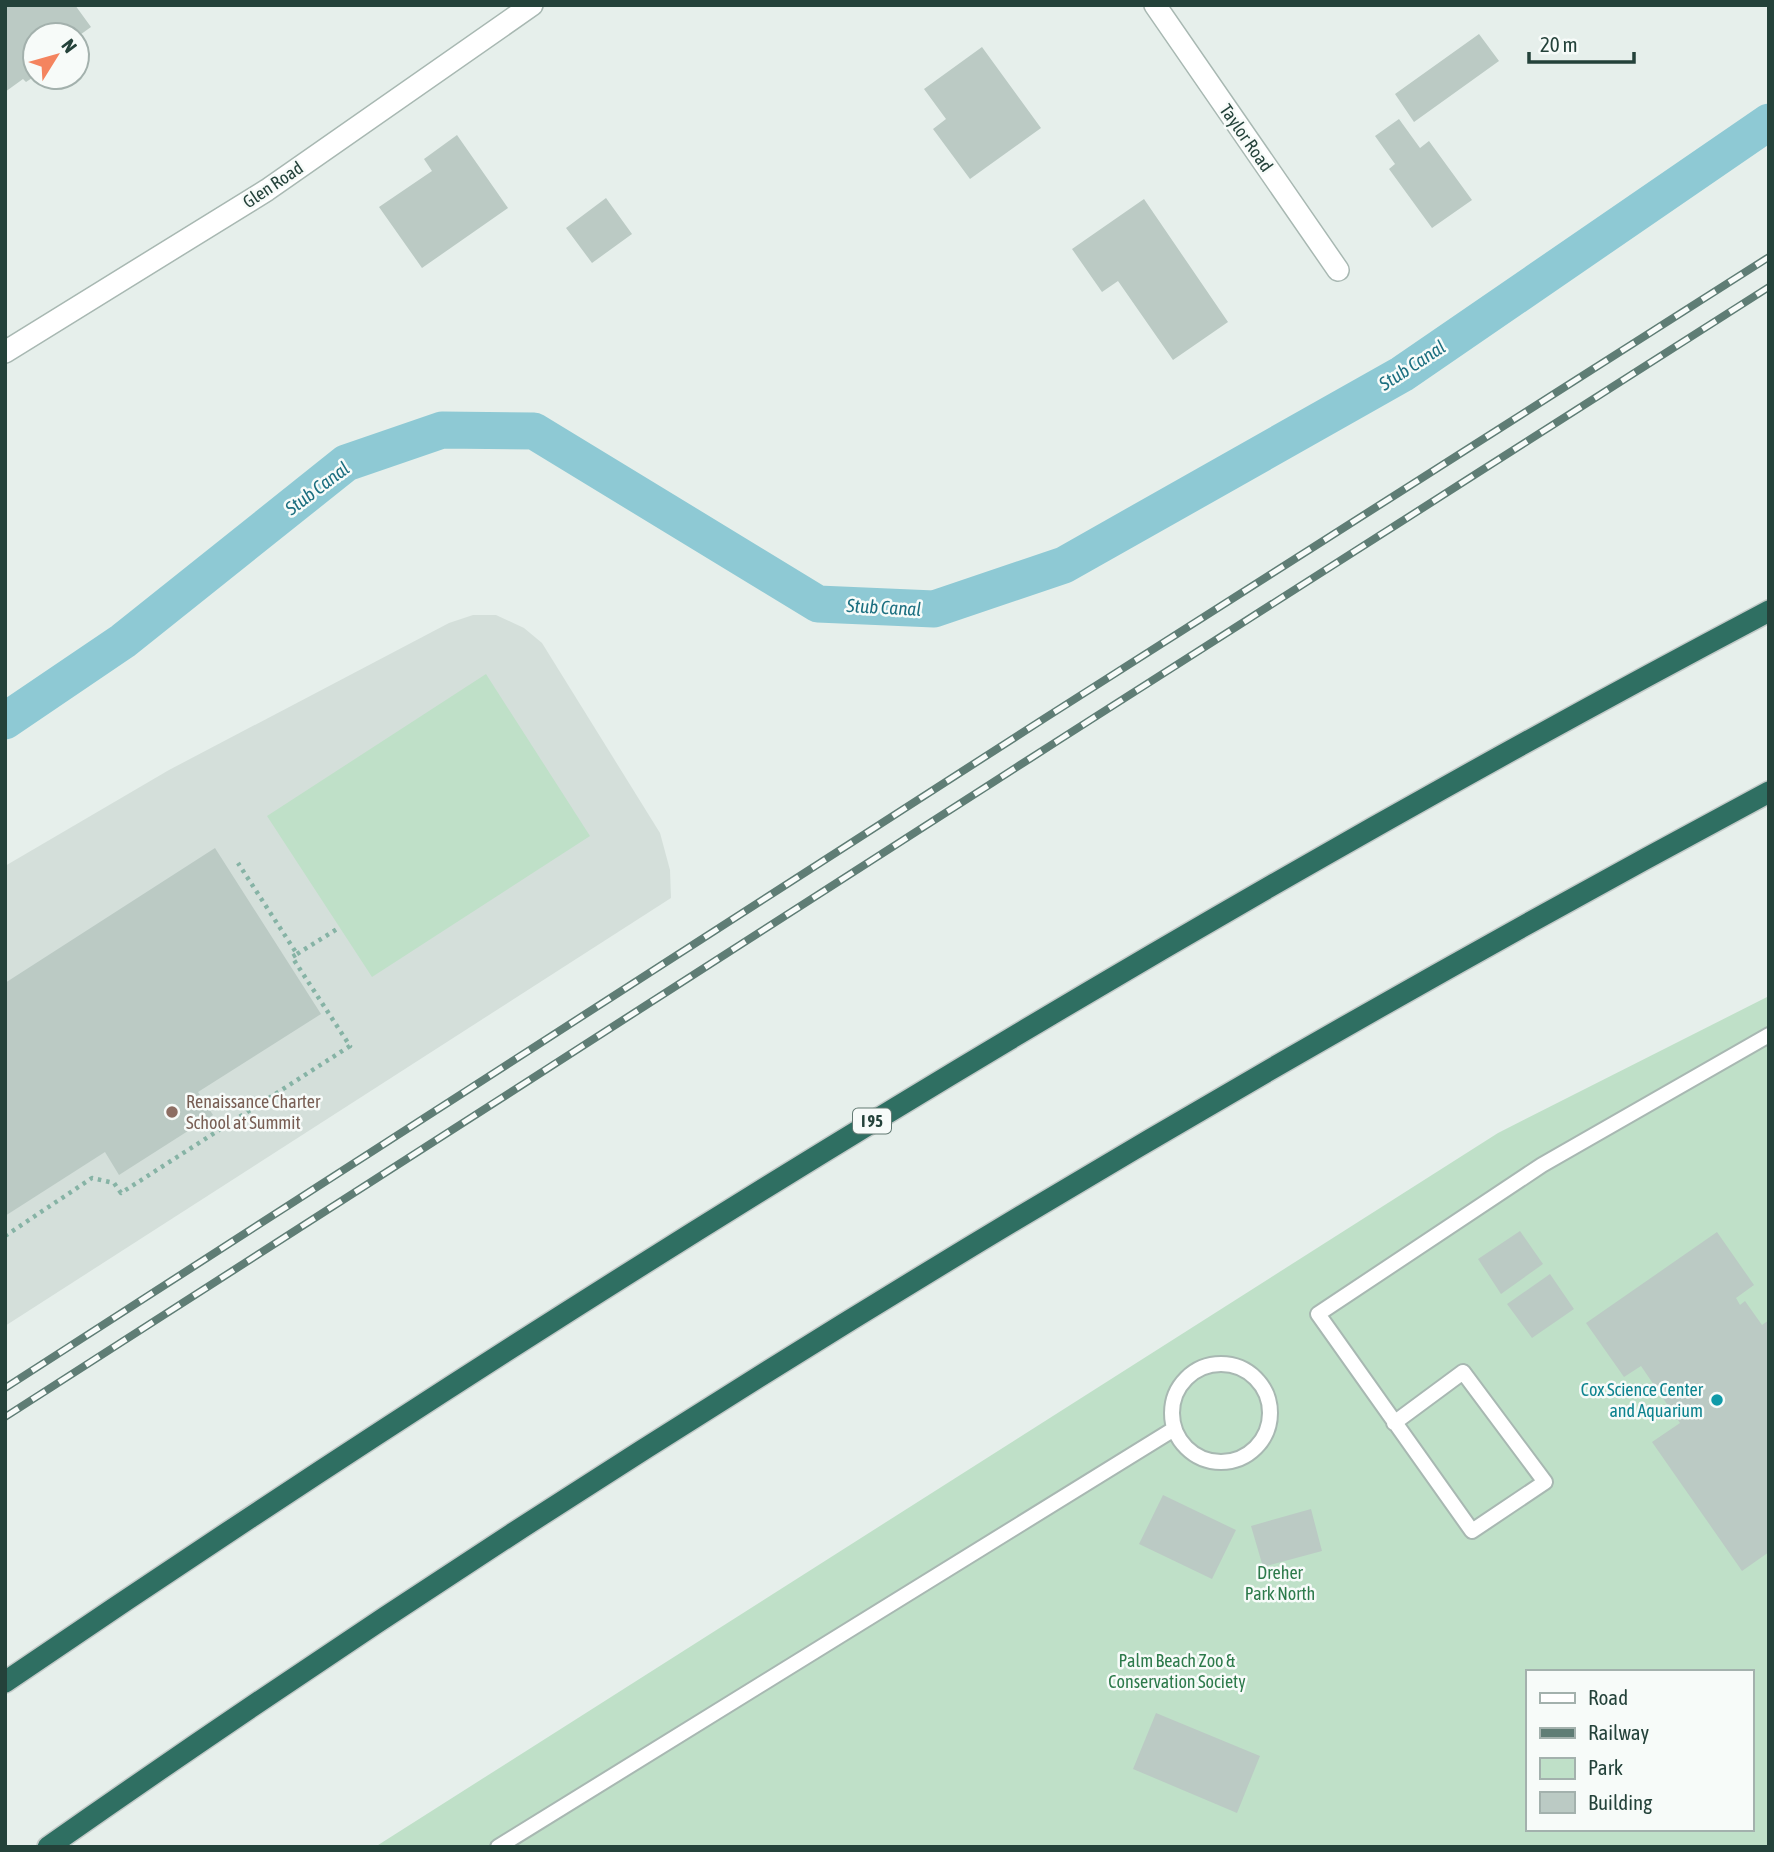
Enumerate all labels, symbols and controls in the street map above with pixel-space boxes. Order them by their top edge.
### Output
north arrow [21,21,91,91]
scale bar [1529,21,1634,65]
text: 20 m [1540,32,1578,56]
text: N [57,35,82,57]
street label: Taylor Road [1216,100,1277,176]
street label: Glen Road [239,157,307,212]
water label: Stub Canal [1374,335,1449,395]
water label: Stub Canal [280,457,353,520]
water label: Stub Canal [845,594,922,620]
place label: Renaissance Charter School at Summit [186,1091,321,1133]
marker: Renaissance Charter School at Summit [164,1104,180,1120]
road number: I 95 [853,1108,891,1134]
place label: Cox Science Center and Aquarium [1581,1379,1704,1421]
marker: Cox Science Center and Aquarium [1709,1392,1725,1408]
park label: Dreher Park North [1245,1562,1315,1604]
park label: Palm Beach Zoo & Conservation Society [1108,1650,1246,1692]
legend [1526,1670,1753,1831]
text: Road [1588,1685,1628,1709]
text: Railway [1588,1720,1650,1744]
text: Park [1588,1755,1623,1779]
text: Building [1588,1790,1652,1814]

